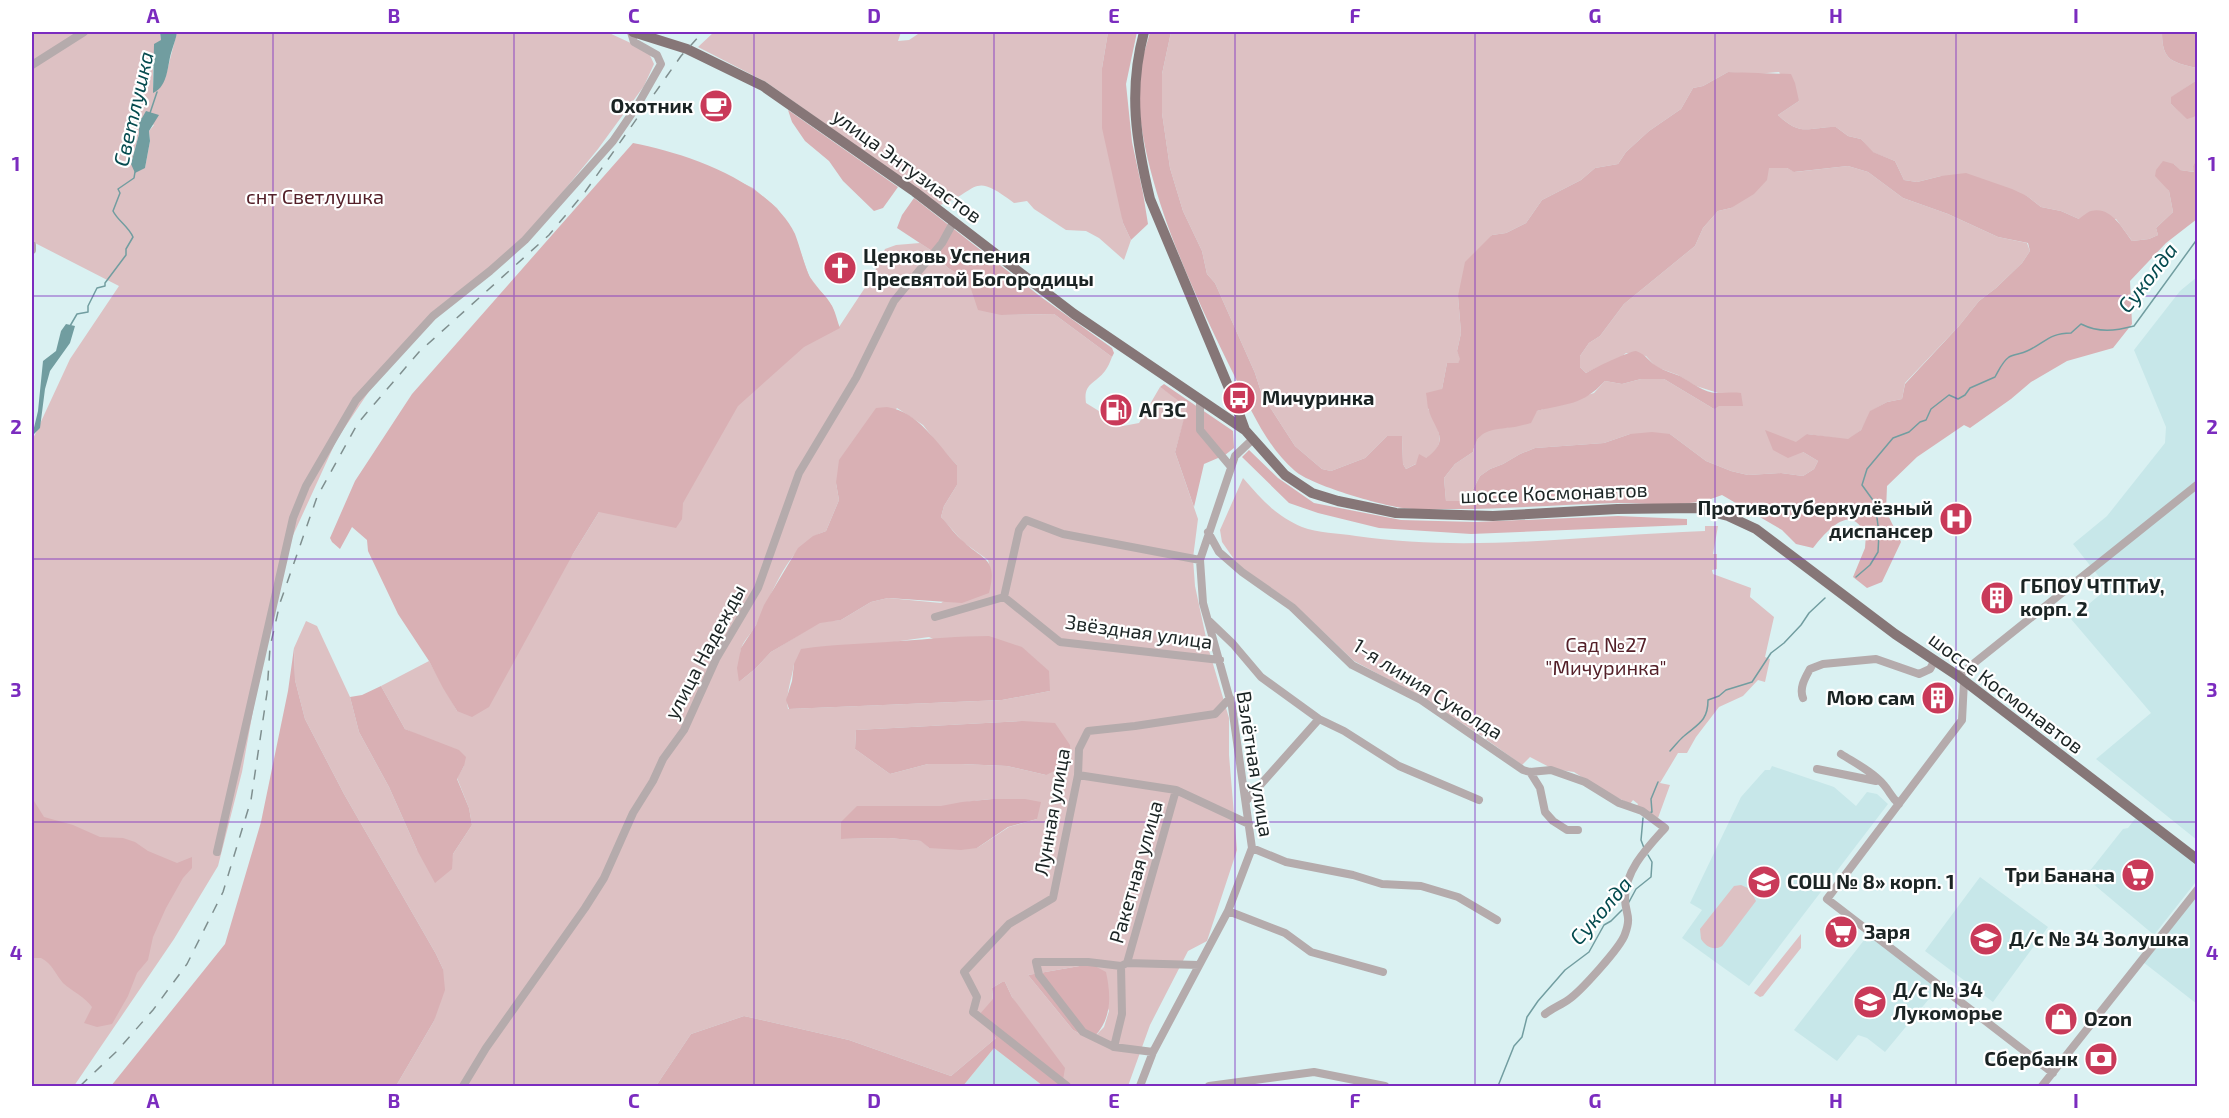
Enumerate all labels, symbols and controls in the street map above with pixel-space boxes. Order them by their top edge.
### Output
text: A [146,3,160,27]
text: B [388,3,400,27]
text: C [628,3,640,27]
text: D [867,3,881,27]
text: E [1108,3,1120,27]
text: F [1349,3,1361,27]
text: G [1589,3,1601,27]
text: H [1829,3,1843,27]
text: I [2073,3,2079,27]
water label: Светлушка [107,49,158,169]
cafe icon: Охотник [698,88,734,124]
place label: Охотник [611,93,693,117]
street label: улица Энтузиастов [828,103,987,228]
text: 1 [12,151,20,175]
text: 1 [2208,151,2216,175]
park label: снт Светлушка [246,184,384,209]
water label: Суколда [2112,237,2182,317]
place label: Церковь Успения Пресвятой Богородицы [863,243,1094,290]
church icon: Церковь Успения Пресвятой Богородицы [822,250,858,286]
bus stop icon: Мичуринка [1221,380,1257,416]
place label: Мичуринка [1262,385,1374,409]
fuel station icon: АГЗС [1098,392,1134,428]
place label: АГЗС [1139,397,1186,421]
text: 2 [10,414,22,438]
text: 2 [2206,414,2218,438]
street label: шоссе Космонавтов [1460,477,1648,507]
place label: Противотуберкулёзный диспансер [1697,495,1933,542]
hospital icon: Противотуберкулёзный диспансер [1938,501,1974,537]
place label: ГБПОУ ЧТПТиУ, корп. 2 [2020,573,2165,620]
street label: улица Надежды [659,580,751,723]
building icon: ГБПОУ ЧТПТиУ, корп. 2 [1979,580,2015,616]
street label: Звёздная улица [1064,609,1214,654]
street label: шоссе Космонавтов [1925,626,2089,758]
street label: 1-я линия Суколда [1349,632,1508,745]
park label: Сад №27 "Мичуринка" [1545,632,1667,680]
text: 3 [10,677,22,701]
text: 3 [2206,677,2218,701]
building icon: Мою сам [1920,680,1956,716]
place label: Мою сам [1826,685,1915,709]
street label: Взлётная улица [1232,689,1279,839]
street label: Лунная улица [1028,746,1075,878]
street label: Ракетная улица [1103,798,1168,946]
supermarket icon: Три Банана [2120,857,2156,893]
place label: Три Банана [2005,862,2115,886]
school or university icon: СОШ № 8» корп. 1 [1746,864,1782,900]
place label: СОШ № 8» корп. 1 [1787,869,1955,893]
water label: Суколда [1564,871,1636,949]
supermarket icon: Заря [1823,914,1859,950]
place label: Заря [1864,919,1910,943]
school or university icon: Д/с № 34 Золушка [1968,921,2004,957]
place label: Д/с № 34 Золушка [2009,926,2189,950]
text: 4 [10,940,23,964]
text: 4 [2206,940,2219,964]
place label: Д/с № 34 Лукоморье [1893,977,2003,1024]
school or university icon: Д/с № 34 Лукоморье [1852,984,1888,1020]
shop icon: Ozon [2043,1001,2079,1037]
place label: Ozon [2084,1006,2132,1030]
bank icon: Сбербанк [2083,1041,2119,1077]
place label: Сбербанк [1984,1046,2078,1070]
text: A [146,1088,160,1112]
text: B [388,1088,400,1112]
text: C [628,1088,640,1112]
text: D [867,1088,881,1112]
text: E [1108,1088,1120,1112]
text: F [1349,1088,1361,1112]
text: G [1589,1088,1601,1112]
text: H [1829,1088,1843,1112]
text: I [2073,1088,2079,1112]

